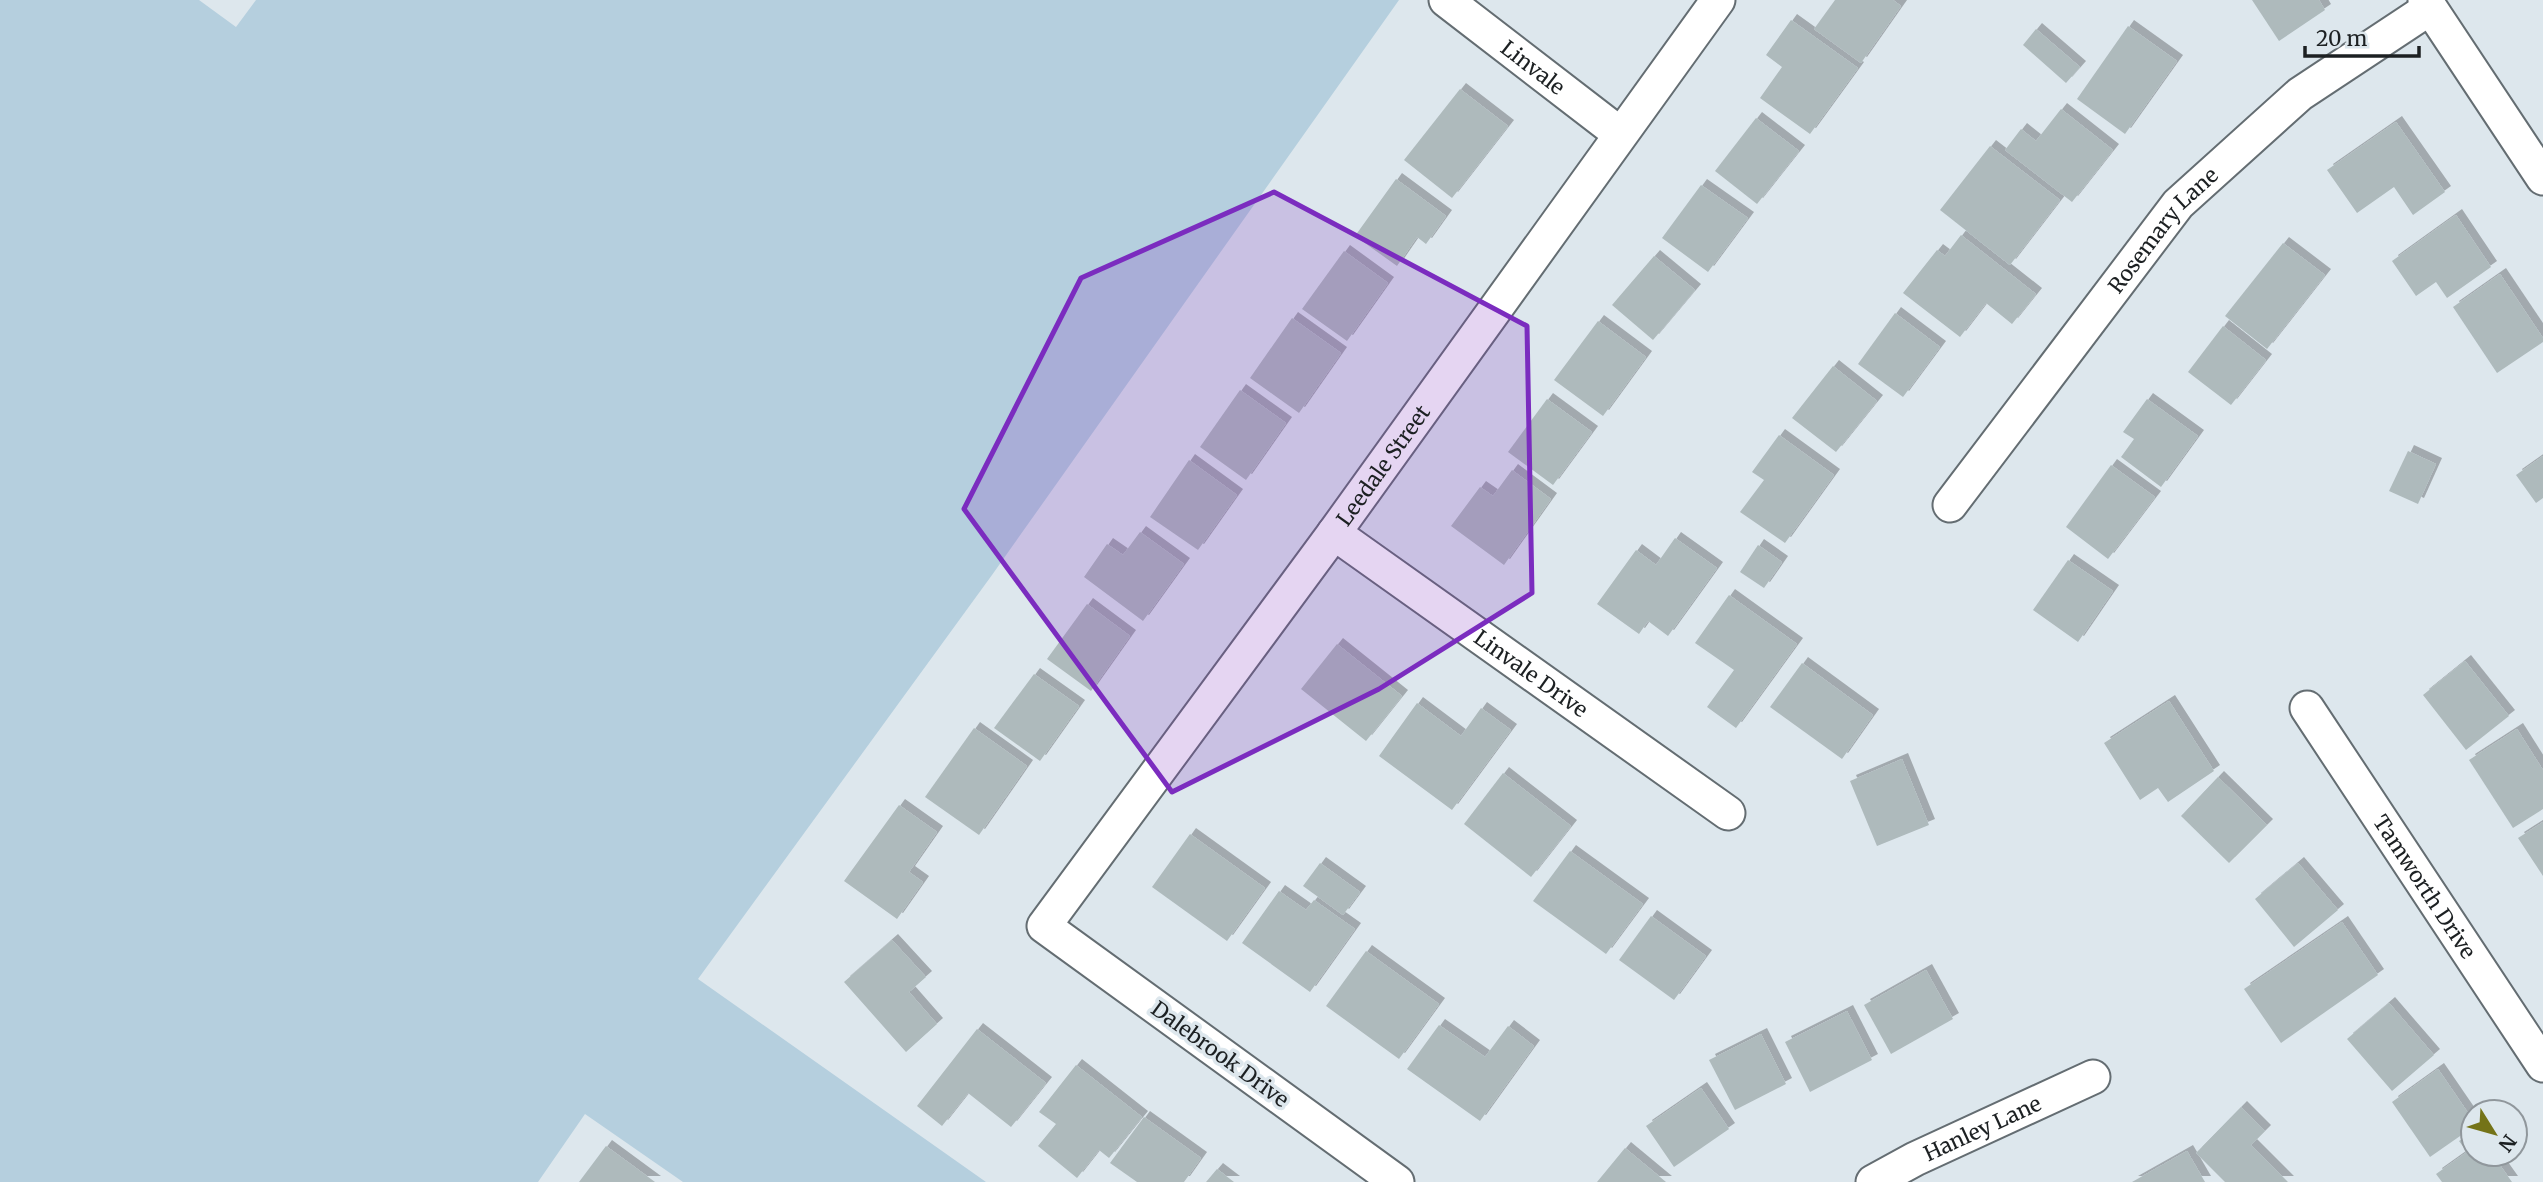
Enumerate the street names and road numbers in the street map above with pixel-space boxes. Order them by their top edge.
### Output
street label: Linvale [1496,34,1571,100]
street label: Rosemary Lane [2102,161,2223,298]
street label: Leedale Street [1330,399,1436,531]
street label: Linvale Drive [1469,624,1593,723]
street label: Tamworth Drive [2368,810,2482,964]
street label: Dalebrook Drive [1146,995,1294,1113]
street label: Hanley Lane [1919,1089,2045,1167]

